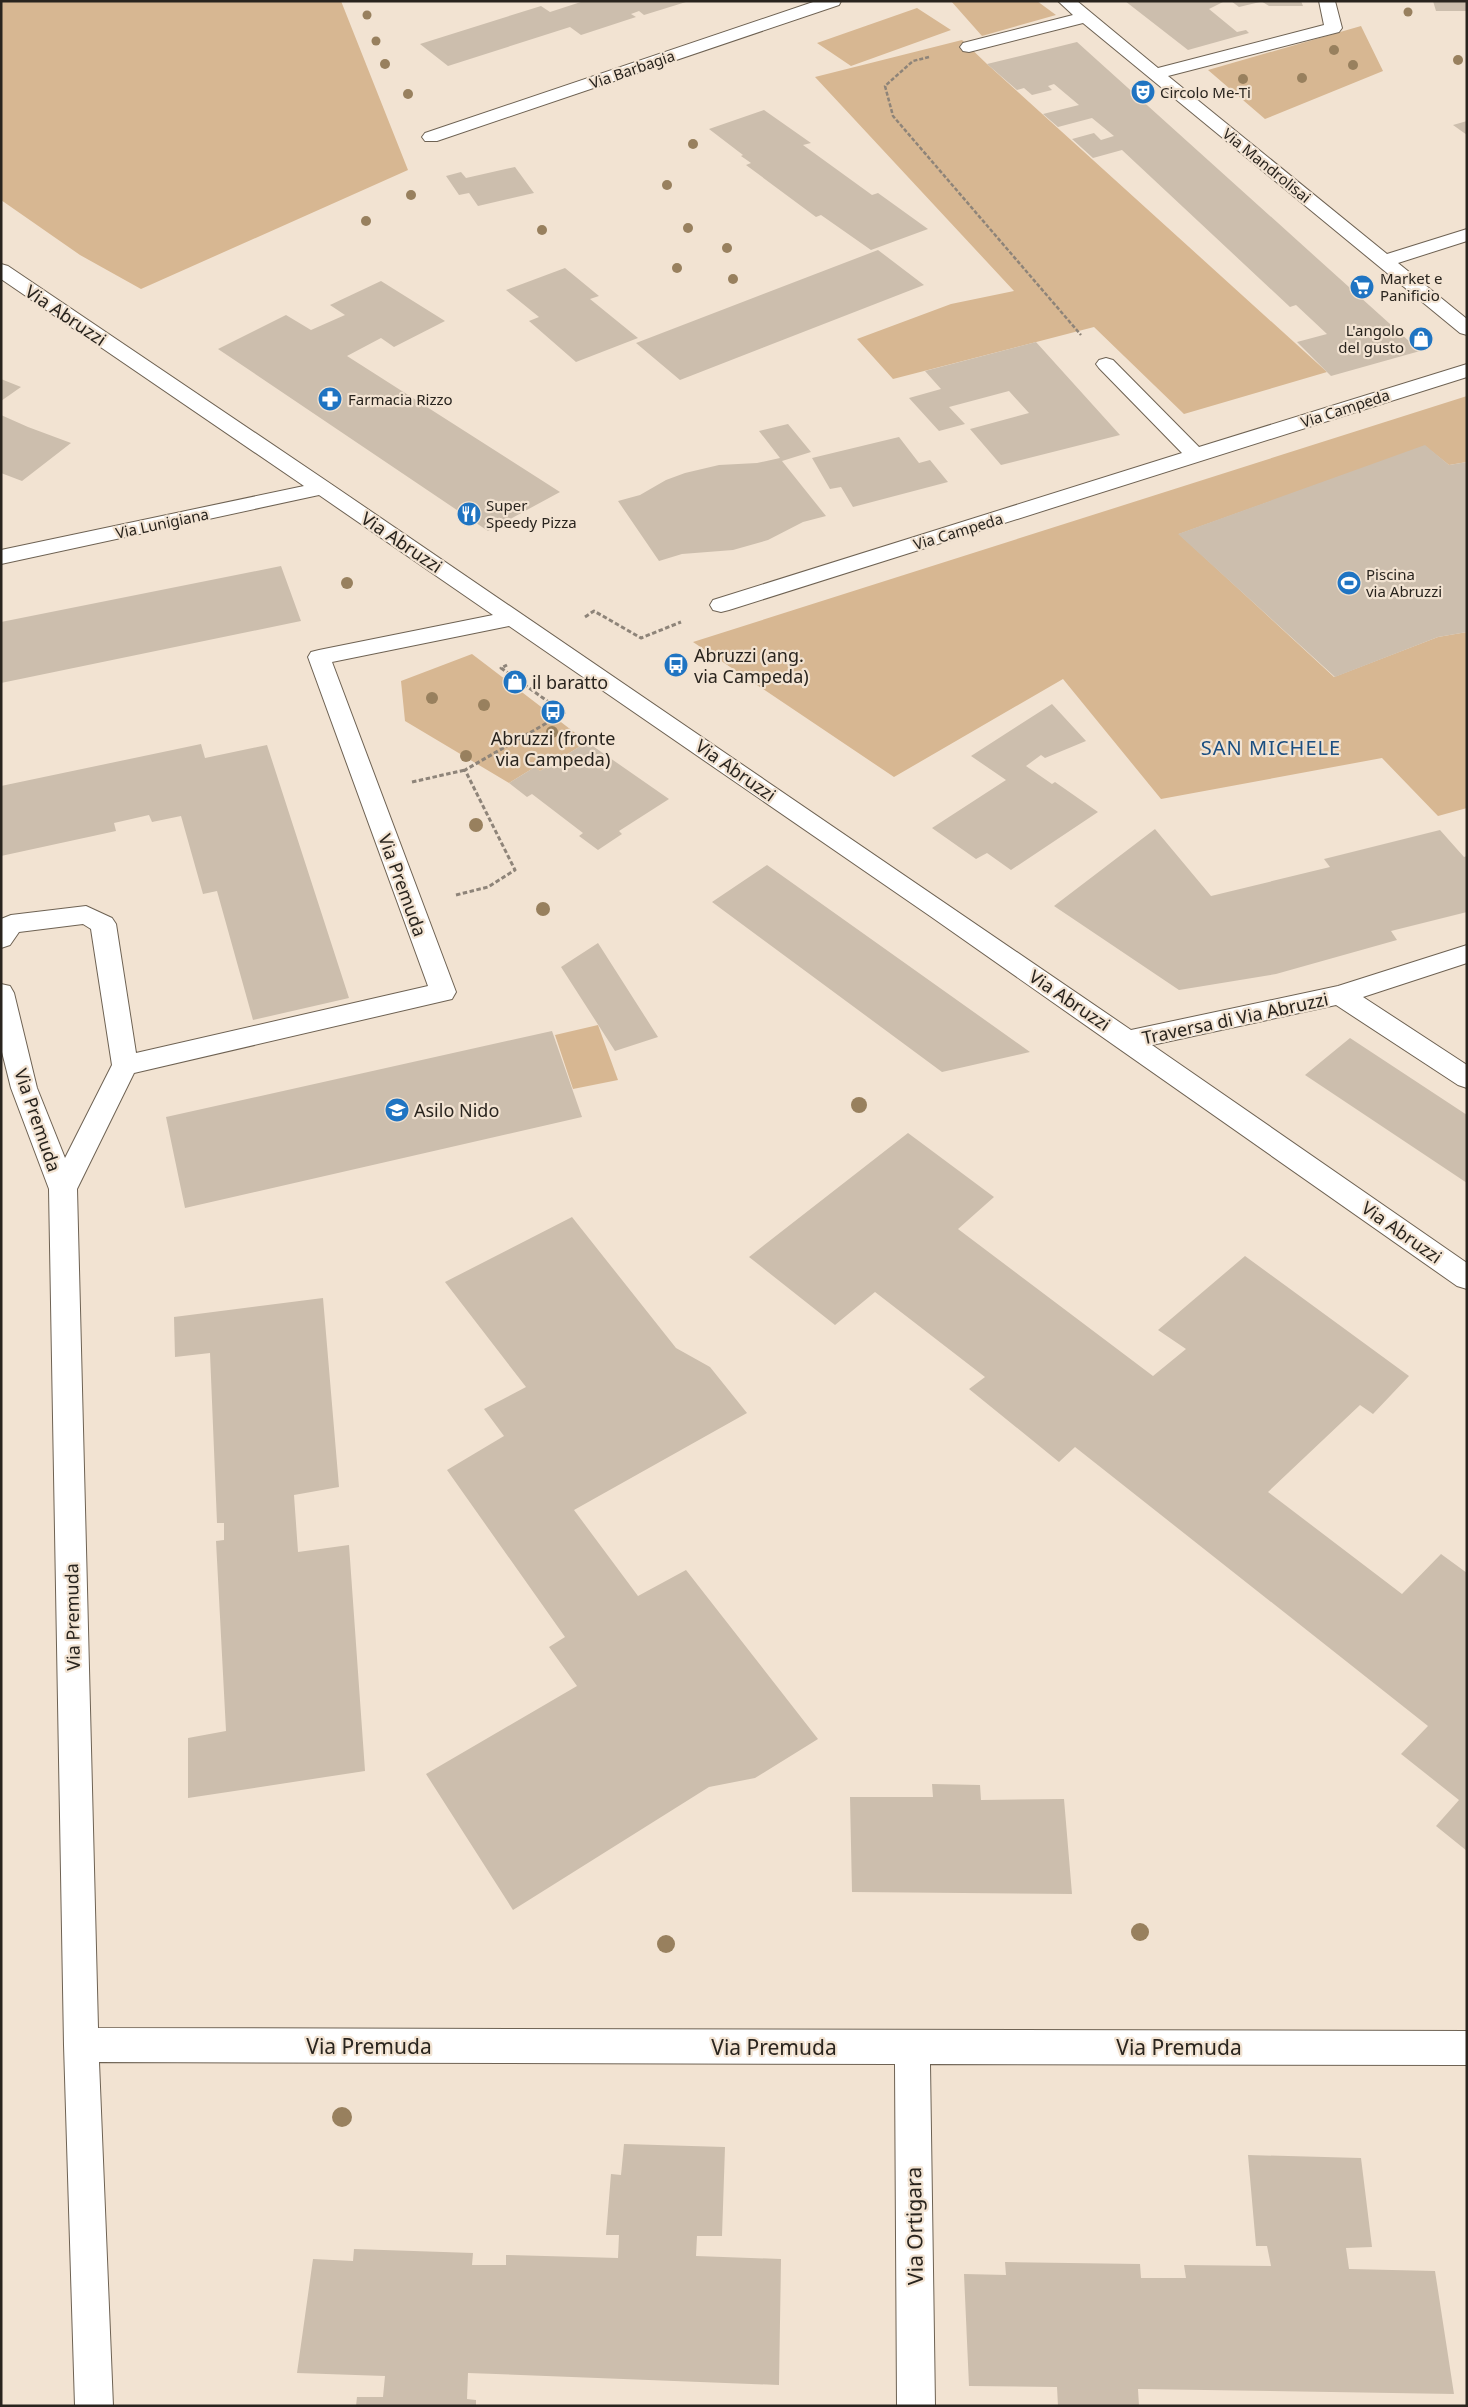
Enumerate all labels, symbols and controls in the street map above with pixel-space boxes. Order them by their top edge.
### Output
street label: Via Barbagia [587,45,677,93]
theatre icon: Circolo Me-Ti [1130,79,1156,105]
place label: Circolo Me-Ti [1160,82,1251,102]
street label: Via Mandrolisai [1219,123,1315,207]
place label: Market e Panificio [1380,268,1442,305]
supermarket icon: Market e Panificio [1349,274,1375,300]
street label: Via Abruzzi [21,279,111,351]
place label: L'angolo del gusto [1338,320,1404,357]
shop icon: L'angolo del gusto [1408,326,1434,352]
street label: Via Campeda [1298,384,1392,432]
pharmacy icon: Farmacia Rizzo [317,386,343,412]
place label: Farmacia Rizzo [348,389,453,409]
place label: Super Speedy Pizza [486,495,577,532]
restaurant icon: Super Speedy Pizza [456,501,482,527]
street label: Via Lunigiana [114,503,210,543]
street label: Via Abruzzi [357,506,447,578]
street label: Via Campeda [911,508,1005,554]
place label: Piscina via Abruzzi [1366,564,1442,601]
sports icon: Piscina via Abruzzi [1336,570,1362,596]
place label: Abruzzi (ang. via Campeda) [694,643,809,688]
bus stop icon: Abruzzi (ang. via Campeda) [663,652,689,678]
shop icon: il baratto [502,669,528,695]
place label: il baratto [532,670,608,694]
bus stop icon: Abruzzi (fronte via Campeda) [540,699,566,725]
place label: Abruzzi (fronte via Campeda) [491,726,615,771]
street label: Via Abruzzi [691,734,781,806]
district label: SAN MICHELE [1201,734,1341,761]
street label: Via Premuda [373,830,433,940]
street label: Via Abruzzi [1025,964,1115,1036]
street label: Traversa di Via Abruzzi [1140,987,1330,1049]
street label: Via Premuda [9,1065,67,1175]
school or university icon: Asilo Nido [384,1097,410,1123]
place label: Asilo Nido [414,1098,499,1122]
street label: Via Abruzzi [1357,1196,1447,1268]
street label: Via Premuda [59,1563,85,1671]
street label: Via Premuda [306,2032,432,2060]
street label: Via Premuda [711,2033,837,2061]
street label: Via Premuda [1116,2033,1242,2061]
street label: Via Ortigara [899,2167,929,2285]

